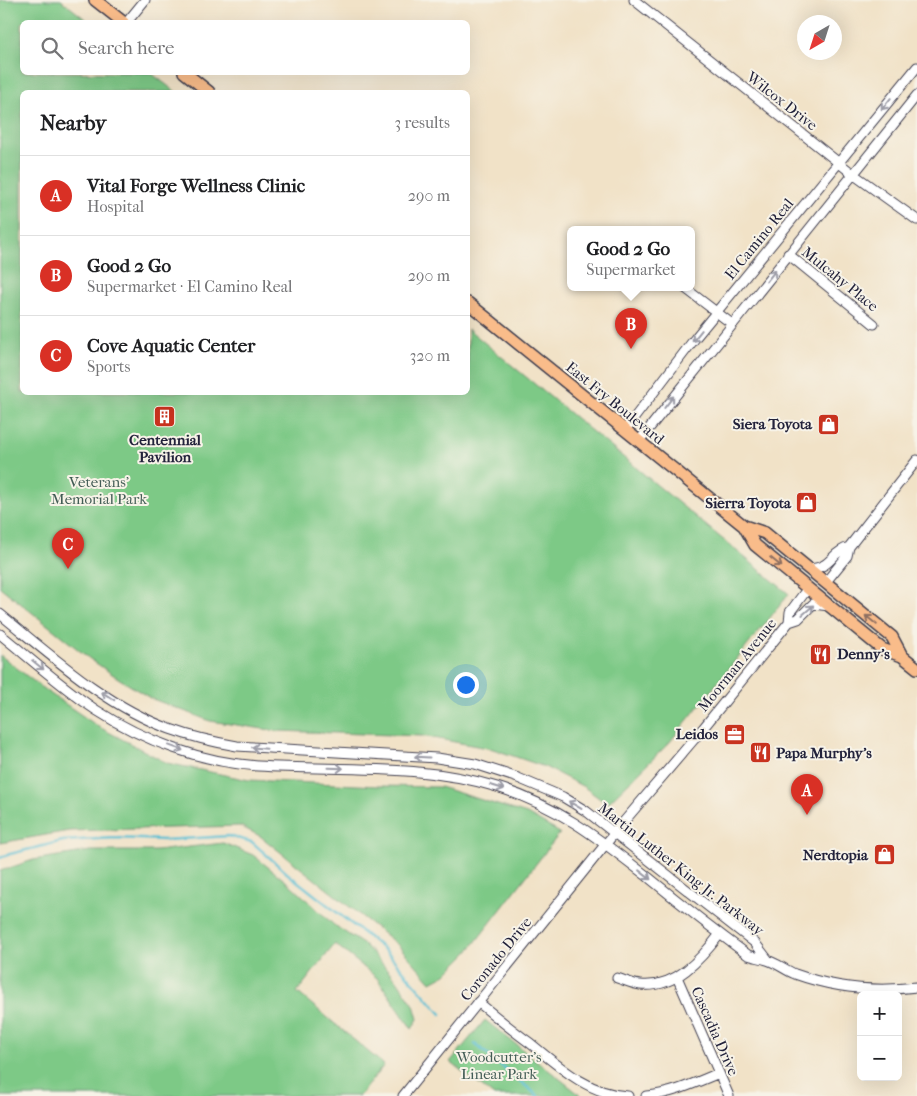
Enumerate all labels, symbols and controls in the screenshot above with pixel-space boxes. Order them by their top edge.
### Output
north arrow [797,15,842,60]
search box [20,20,470,75]
icon: search [38,34,66,62]
text: Search here [78,37,174,59]
street label: Wilcox Drive [742,67,821,135]
one-way arrow [880,98,891,111]
text: Nearby [40,111,106,135]
text: 3 results [394,113,450,132]
text: Vital Forge Wellness Clinic [87,175,305,197]
text: A [51,186,61,205]
text: 290 m [408,186,450,205]
street label: El Camino Real [721,195,797,283]
text: Hospital [87,197,144,216]
popup [567,226,695,291]
text: Good 2 Go [586,238,670,260]
street label: Mulcahy Place [798,243,882,316]
text: Good 2 Go [87,255,171,277]
text: Supermarket [586,260,676,279]
text: B [51,266,61,285]
text: 290 m [408,266,450,285]
one-way arrow [765,270,776,283]
text: Supermarket · El Camino Real [87,277,292,296]
pin: B [615,308,647,349]
one-way arrow [692,330,703,343]
text: Cove Aquatic Center [87,335,255,357]
text: C [51,346,61,365]
text: 320 m [410,346,450,365]
text: Sports [87,357,130,376]
street label: East Fry Boulevard [562,358,669,449]
one-way arrow [664,396,675,409]
building icon: Centennial Pavilion [153,405,177,429]
shop icon: Siera Toyota [816,412,840,436]
place label: Siera Toyota [733,415,813,433]
place label: Centennial Pavilion [129,431,202,466]
park label: Veterans' Memorial Park [51,473,147,508]
shop icon: Sierra Toyota [795,491,819,515]
place label: Sierra Toyota [705,494,792,512]
pin: C [52,528,84,569]
one-way arrow [769,556,782,567]
one-way arrow [802,604,815,615]
street label: Moorman Avenue [694,614,780,715]
one-way arrow [865,614,878,625]
restaurant icon: Denny's [809,642,833,666]
place label: Denny's [837,645,890,663]
one-way arrow [31,659,44,670]
your location [453,672,479,698]
one-way arrow [101,691,115,701]
office icon: Leidos [722,722,746,746]
place label: Leidos [676,725,718,743]
restaurant icon: Papa Murphy's [748,741,772,765]
one-way arrow [252,743,268,753]
one-way arrow [168,744,183,753]
place label: Papa Murphy's [776,744,872,762]
one-way arrow [414,752,430,761]
one-way arrow [328,763,344,773]
pin: A [791,774,823,815]
one-way arrow [489,783,504,792]
one-way arrow [569,799,583,809]
street label: Martin Luther King Jr. Parkway [595,799,768,940]
shop icon: Nerdtopia [872,843,896,867]
place label: Nerdtopia [803,846,869,864]
one-way arrow [638,869,651,880]
street label: Coronado Drive [457,913,536,1005]
street label: Cascadia Drive [687,984,743,1079]
map controls [857,991,902,1081]
button: + [857,991,902,1036]
button: − [857,1036,902,1081]
park label: Woodcutter's Linear Park [455,1048,542,1083]

